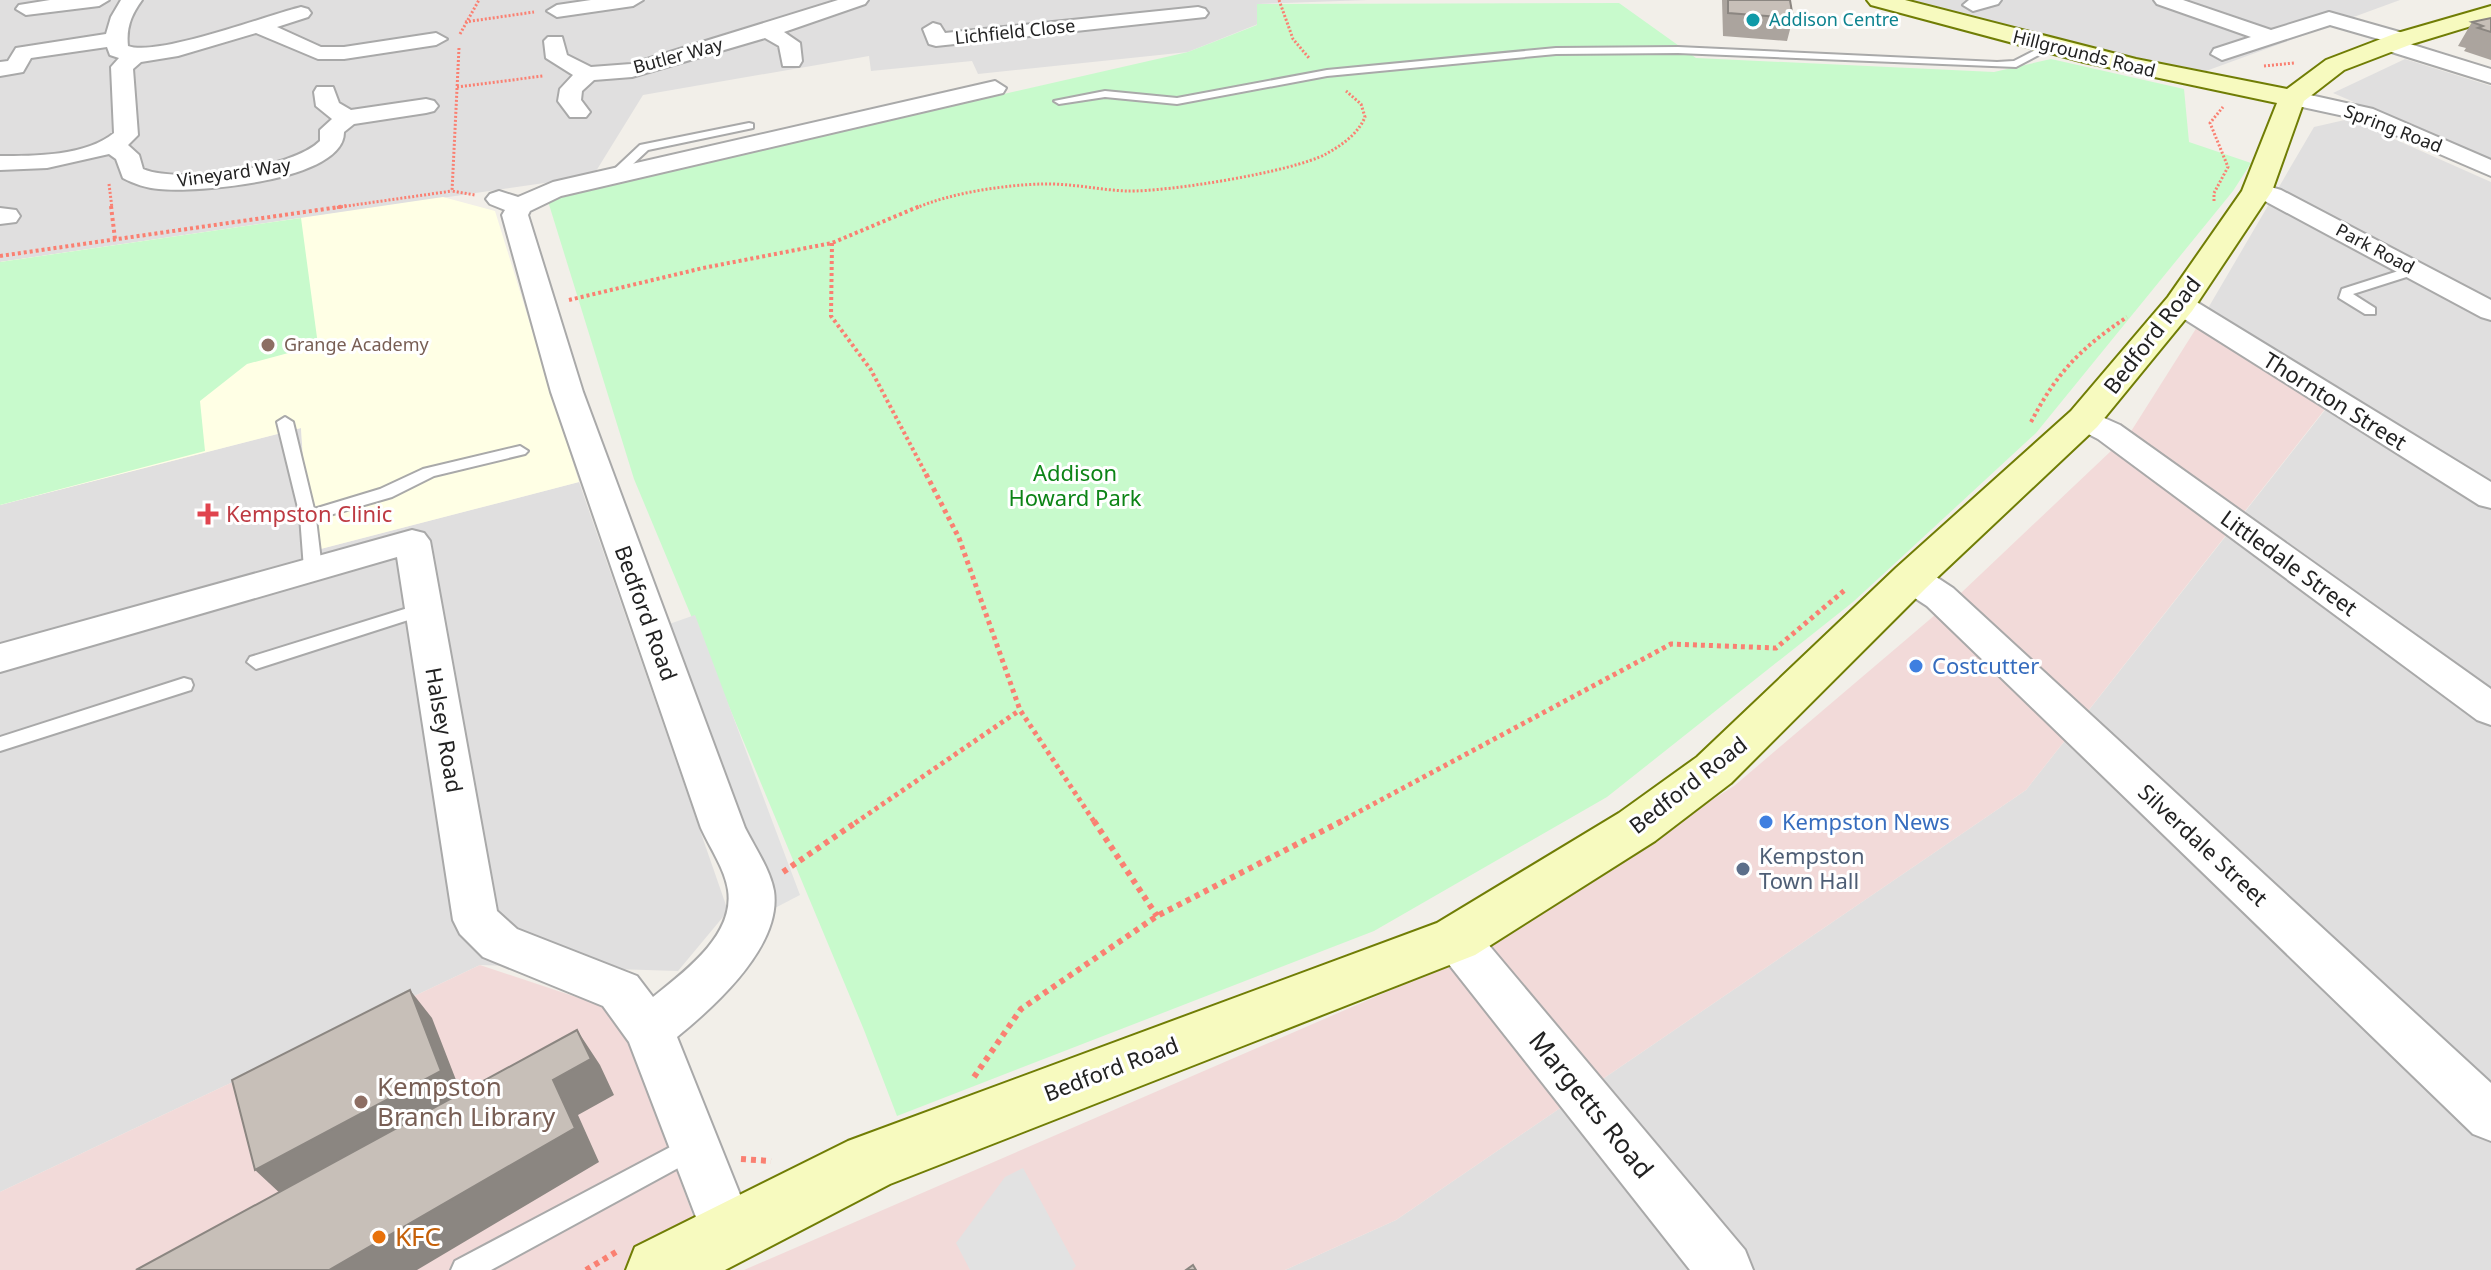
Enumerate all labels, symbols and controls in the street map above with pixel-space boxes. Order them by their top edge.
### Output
place label: Addison Centre [1769,7,1899,31]
marker: Addison Centre [1744,11,1762,29]
street label: Lichfield Close [954,13,1076,49]
street label: Hillgrounds Road [2010,24,2158,82]
street label: Butler Way [630,31,726,79]
street label: Spring Road [2341,98,2446,158]
street label: Vineyard Way [176,152,293,192]
street label: Park Road [2332,217,2419,279]
street label: Bedford Road [2096,269,2207,400]
place label: Grange Academy [284,332,430,356]
marker: Grange Academy [259,336,277,354]
street label: Thornton Street [2258,344,2413,456]
park label: Addison Howard Park [1008,457,1142,512]
place label: Kempston Clinic [226,498,392,528]
street label: Littledale Street [2215,502,2364,622]
marker: Kempston Clinic [197,503,219,525]
street label: Bedford Road [609,541,685,684]
place label: Costcutter [1932,650,2039,680]
marker: Costcutter [1907,657,1925,675]
street label: Halsey Road [419,665,471,795]
street label: Bedford Road [1622,729,1753,840]
street label: Silverdale Street [2132,776,2275,912]
place label: Kempston News [1782,806,1950,836]
marker: Kempston News [1757,813,1775,831]
place label: Kempston Town Hall [1759,840,1865,895]
marker: Kempston Town Hall [1734,860,1752,878]
street label: Margetts Road [1521,1023,1662,1186]
street label: Bedford Road [1039,1029,1182,1107]
place label: Kempston Branch Library [377,1068,556,1134]
marker: Kempston Branch Library [352,1093,370,1111]
place label: KFC [395,1218,441,1254]
marker: KFC [370,1228,388,1246]

